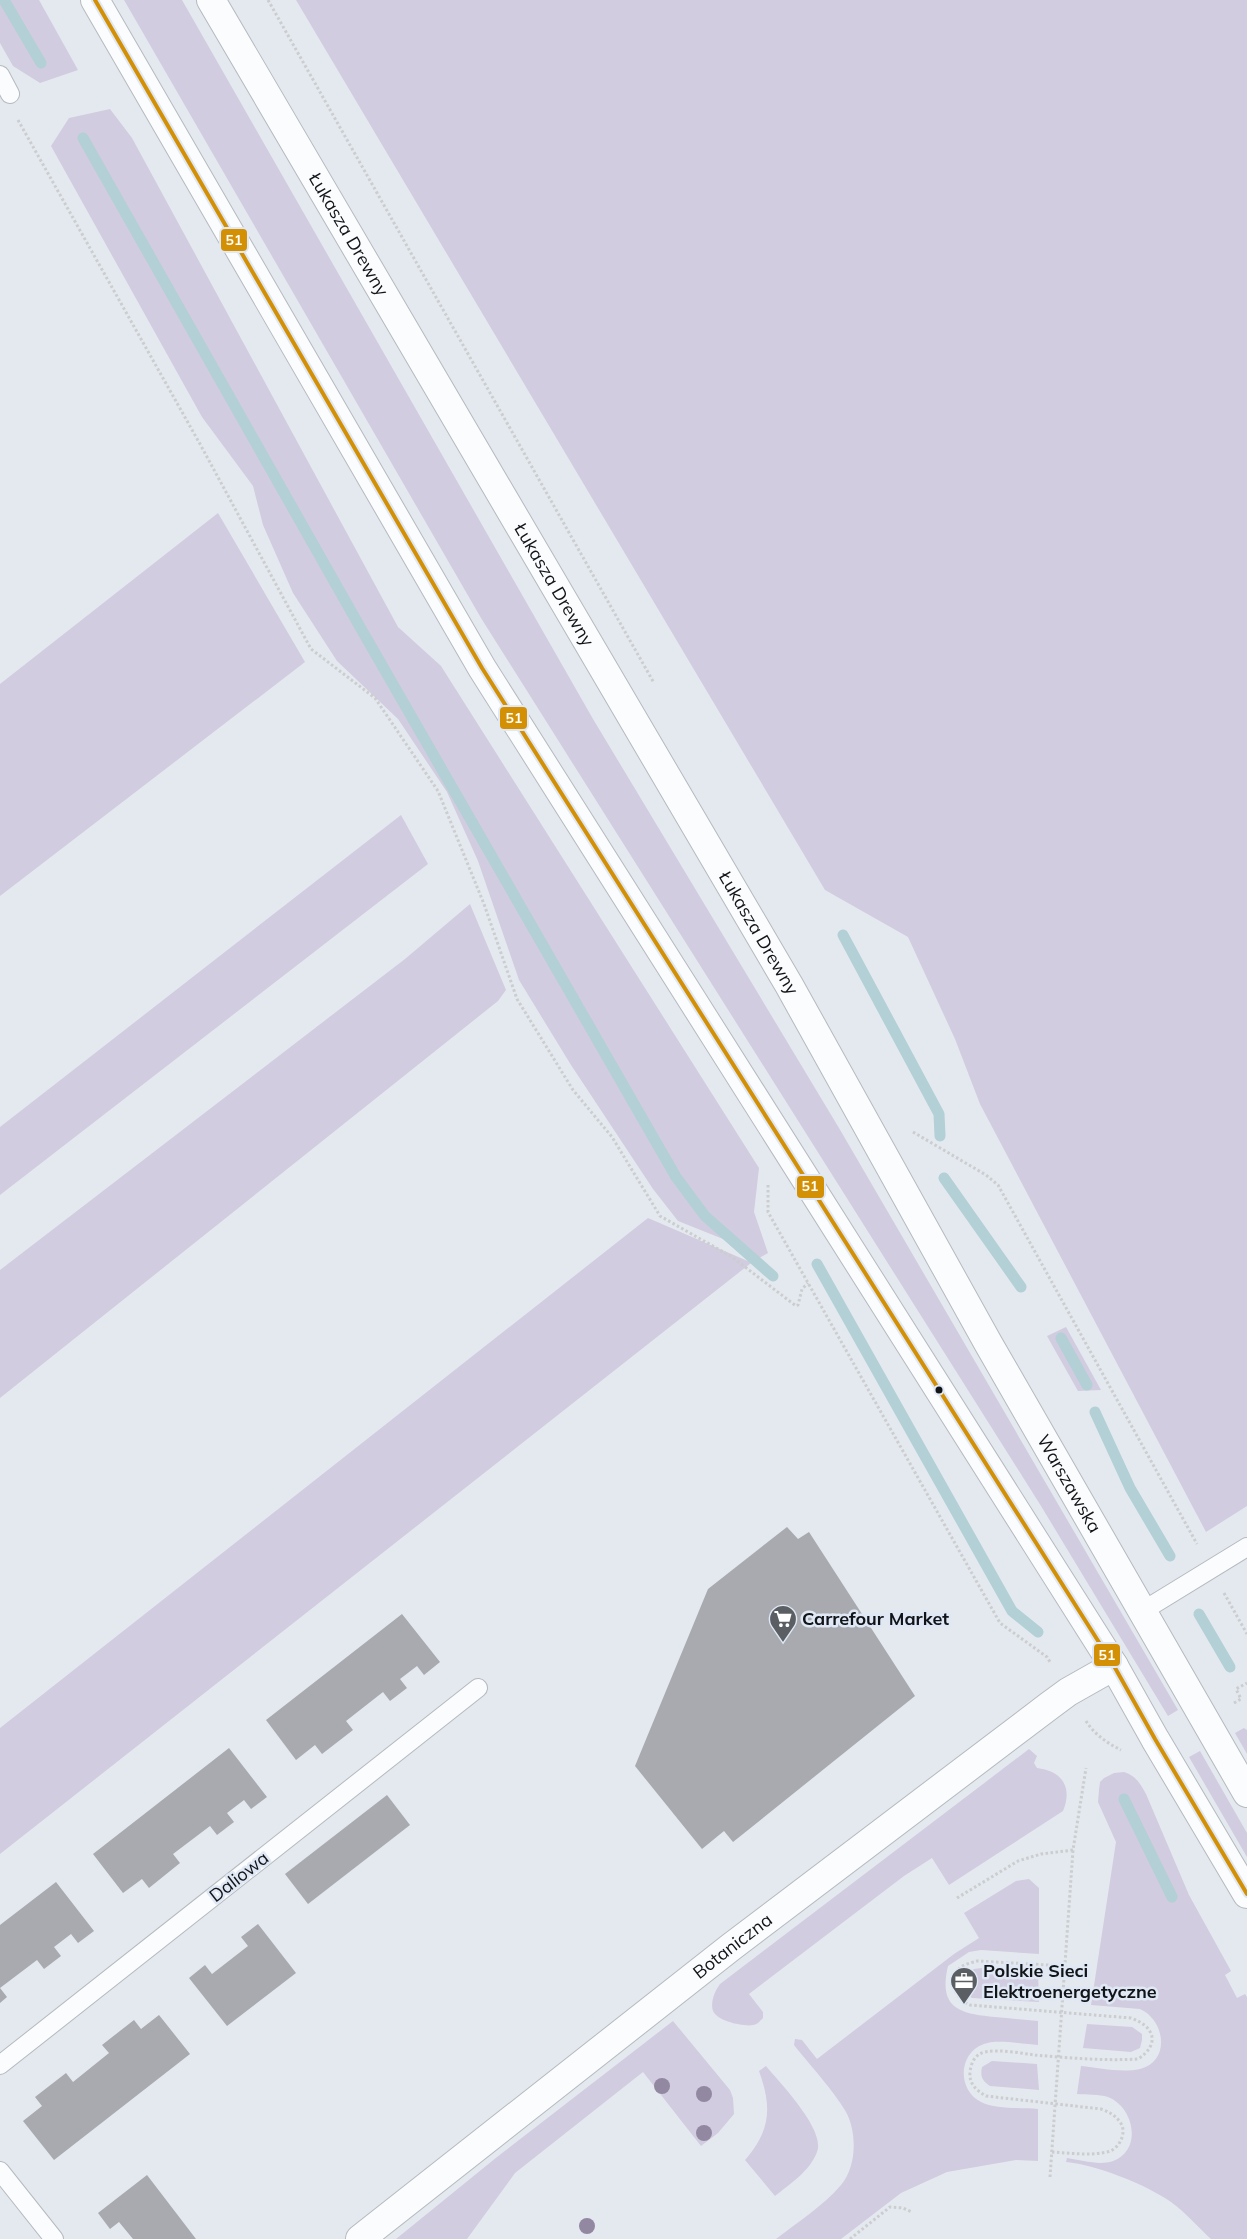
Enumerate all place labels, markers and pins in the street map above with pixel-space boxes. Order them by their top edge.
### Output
unlabelled marker [934,1385,944,1395]
supermarket icon: Carrefour Market [768,1604,798,1643]
place label: Carrefour Market [802,1607,949,1630]
place label: Polskie Sieci Elektroenergetyczne [983,1959,1157,2003]
office icon: Polskie Sieci Elektroenergetyczne [949,1966,979,2005]

